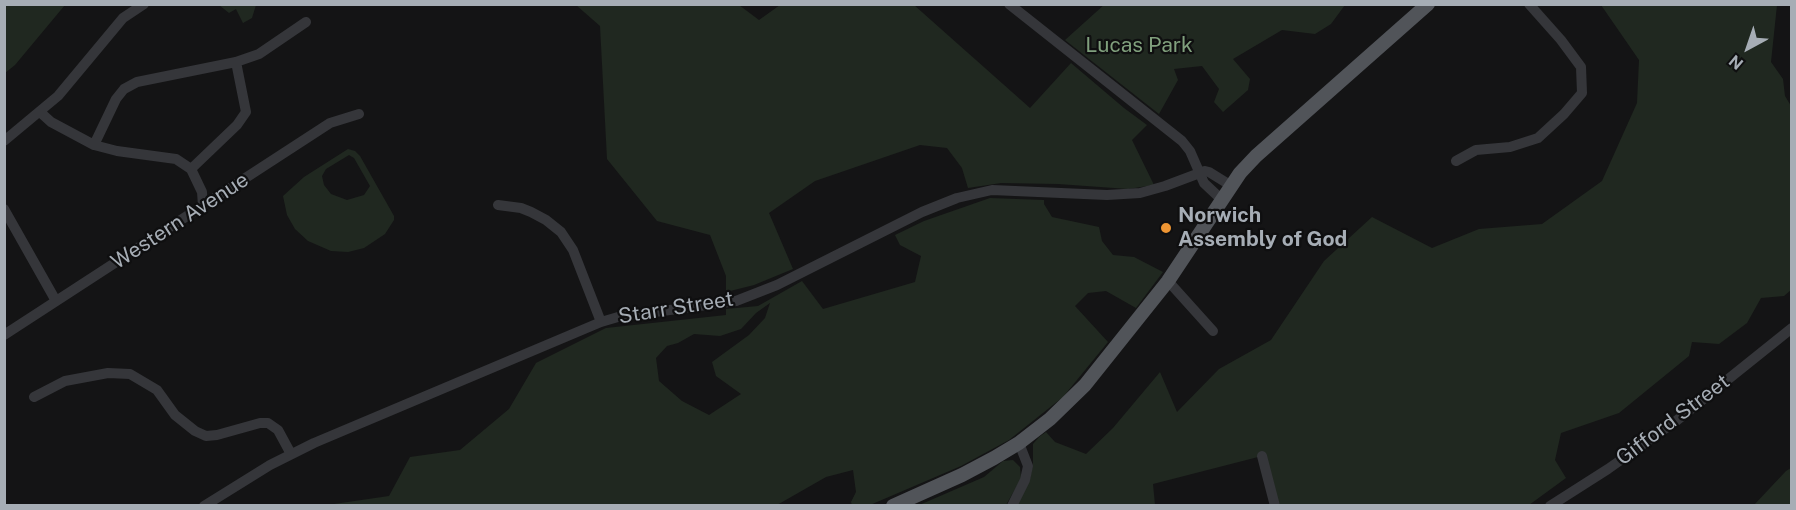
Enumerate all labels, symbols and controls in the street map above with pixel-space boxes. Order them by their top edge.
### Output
north arrow [1718,18,1778,78]
park label: Lucas Park [1085,33,1193,59]
text: N [1725,51,1747,73]
street label: Western Avenue [107,167,253,275]
place label: Norwich Assembly of God [1178,203,1347,253]
marker: Norwich Assembly of God [1159,221,1173,235]
street label: Starr Street [617,286,735,330]
street label: Gifford Street [1611,369,1735,471]

